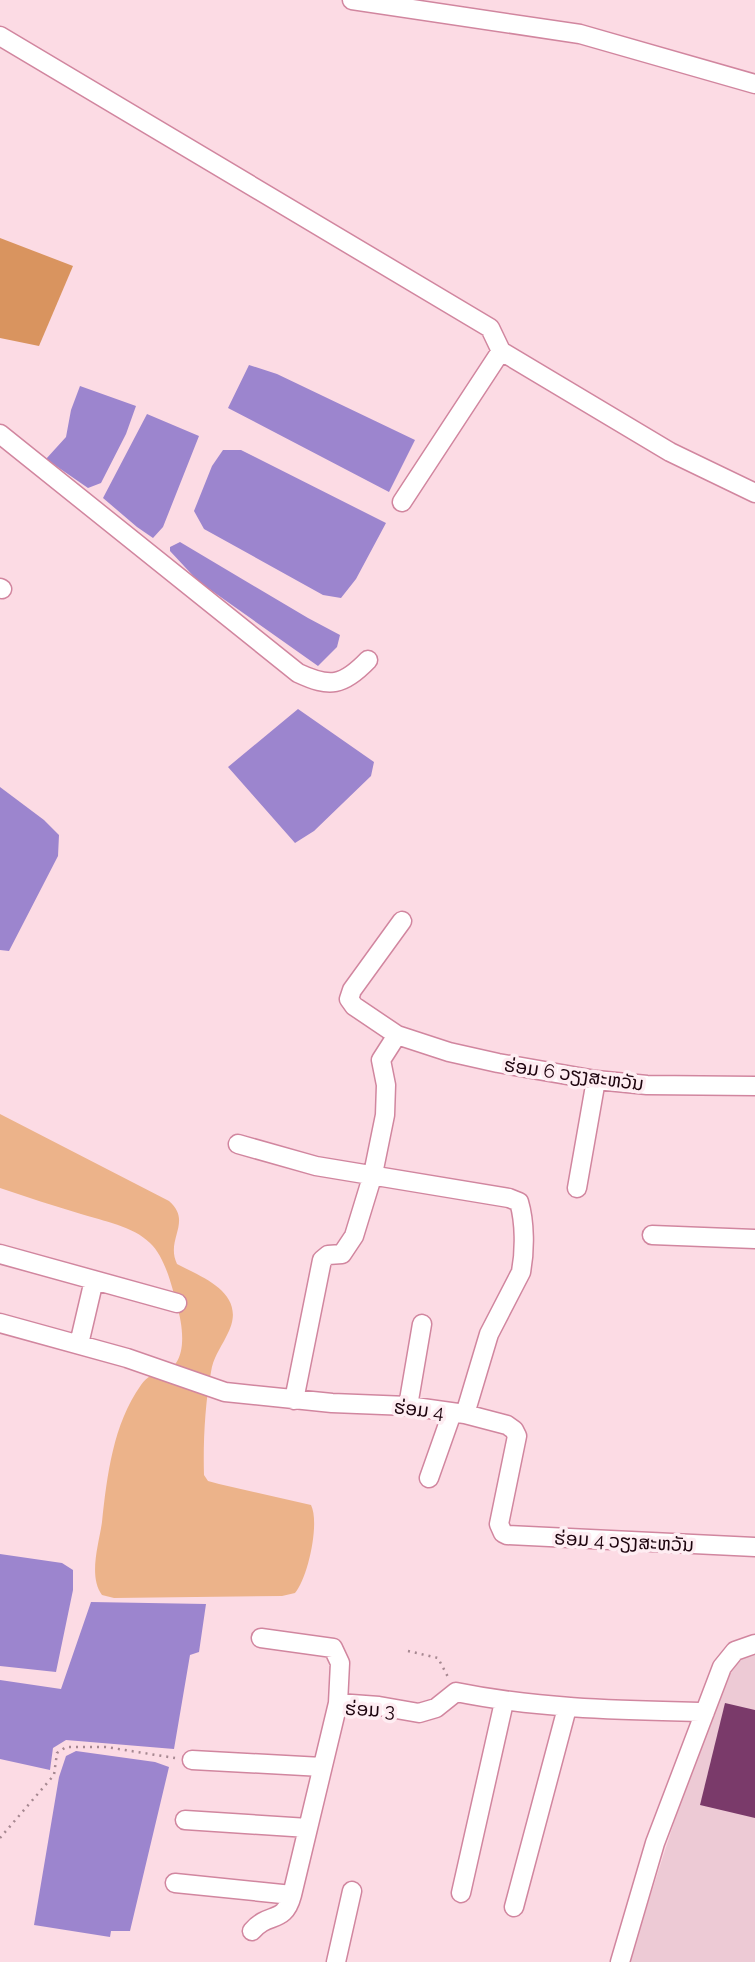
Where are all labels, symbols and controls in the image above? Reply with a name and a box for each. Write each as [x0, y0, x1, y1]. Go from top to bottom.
street label: ຮ່ອມ 6 ວຽງສະຫວັນ [502, 1053, 645, 1097]
street label: ຮ່ອມ 4 [393, 1395, 445, 1423]
street label: ຮ່ອມ 4 ວຽງສະຫວັນ [553, 1526, 694, 1558]
street label: ຮ່ອມ 3 [344, 1697, 396, 1721]

